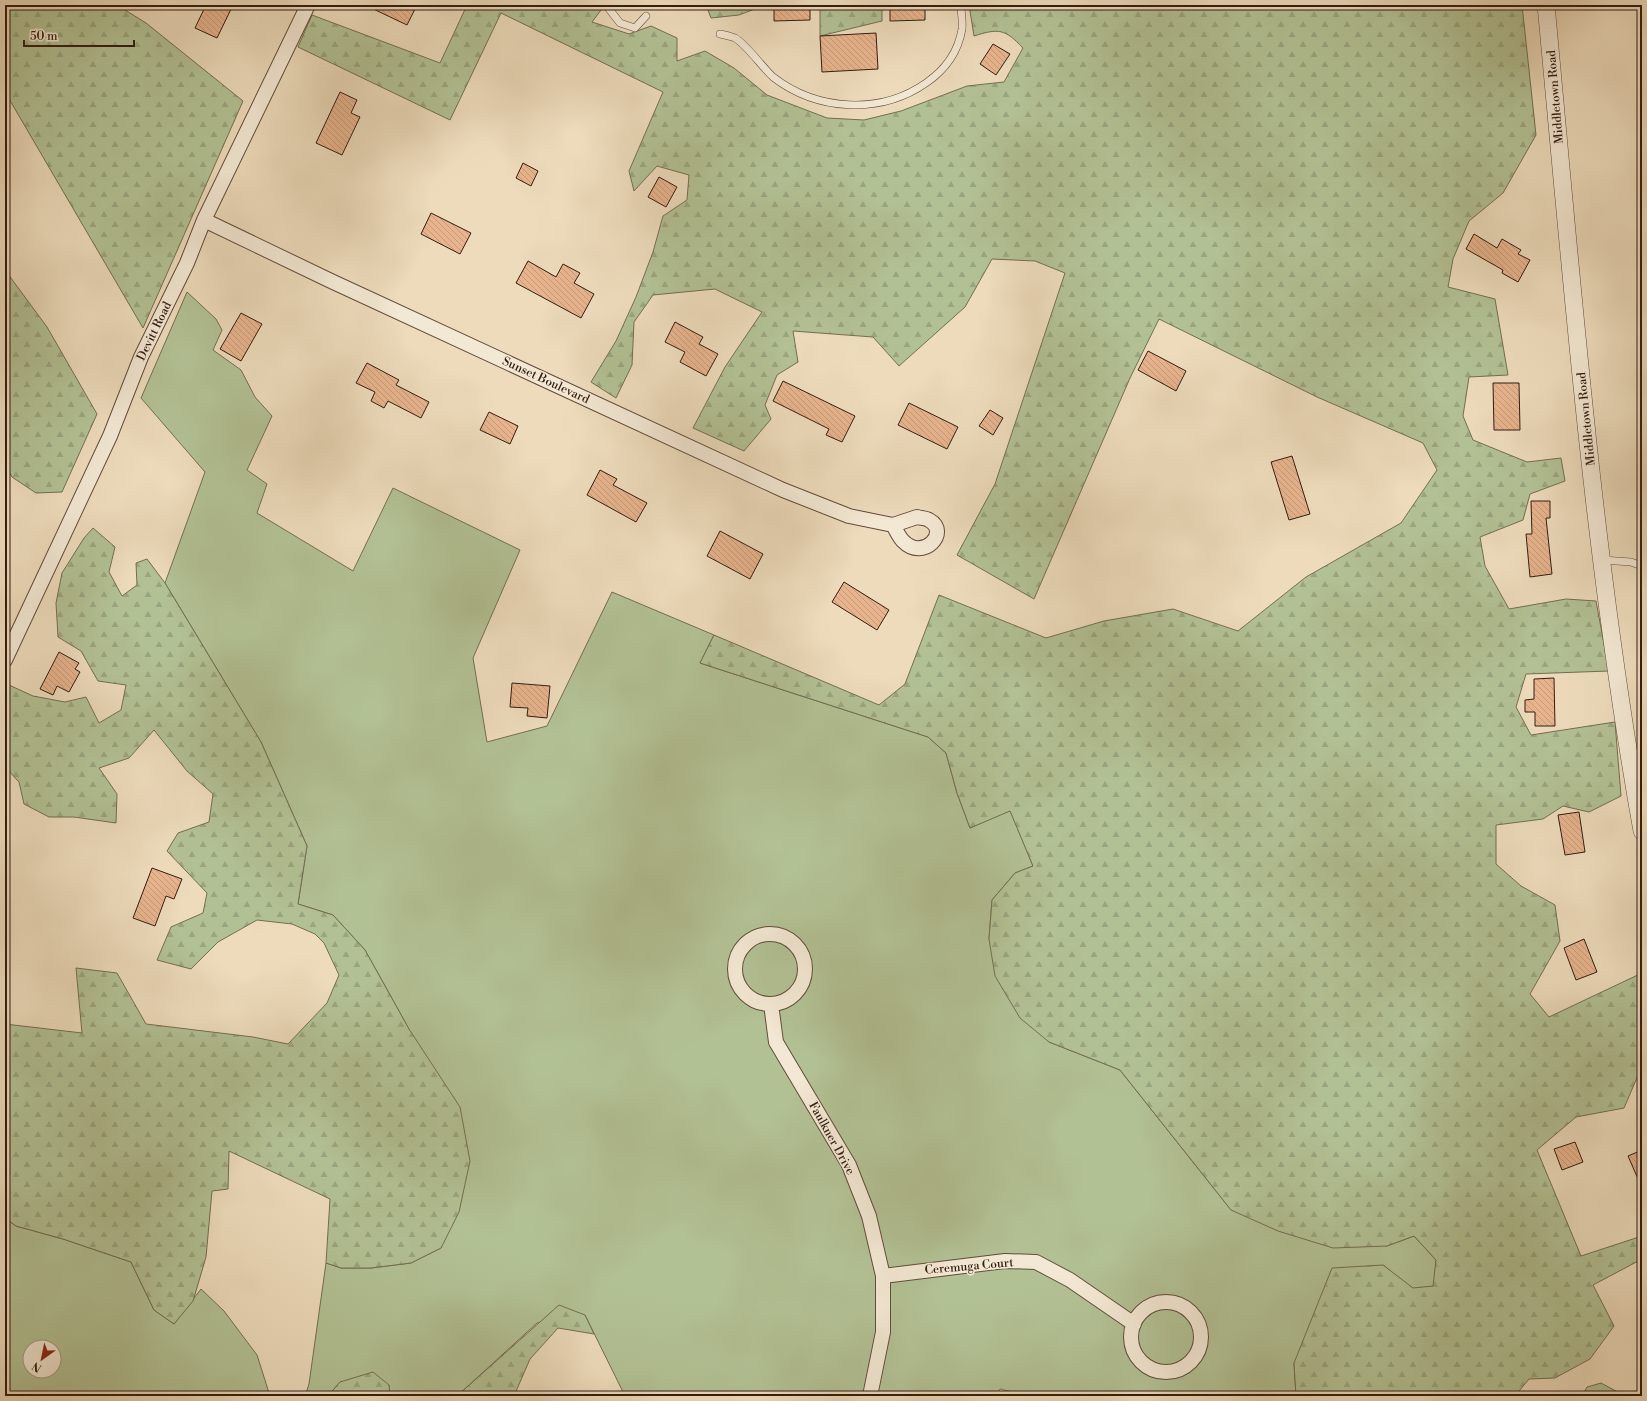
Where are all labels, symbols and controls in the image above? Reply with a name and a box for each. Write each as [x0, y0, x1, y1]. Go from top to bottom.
scale bar [24, 22, 134, 48]
text: 50 m [30, 29, 58, 44]
street label: Middletown Road [1544, 49, 1567, 145]
street label: Devitt Road [134, 299, 175, 363]
street label: Sunset Boulevard [500, 354, 592, 407]
street label: Middletown Road [1574, 371, 1599, 467]
street label: Faulkner Drive [805, 1099, 858, 1177]
street label: Ceremuga Court [924, 1255, 1015, 1278]
north arrow [22, 1339, 62, 1379]
text: N [29, 1358, 45, 1375]

